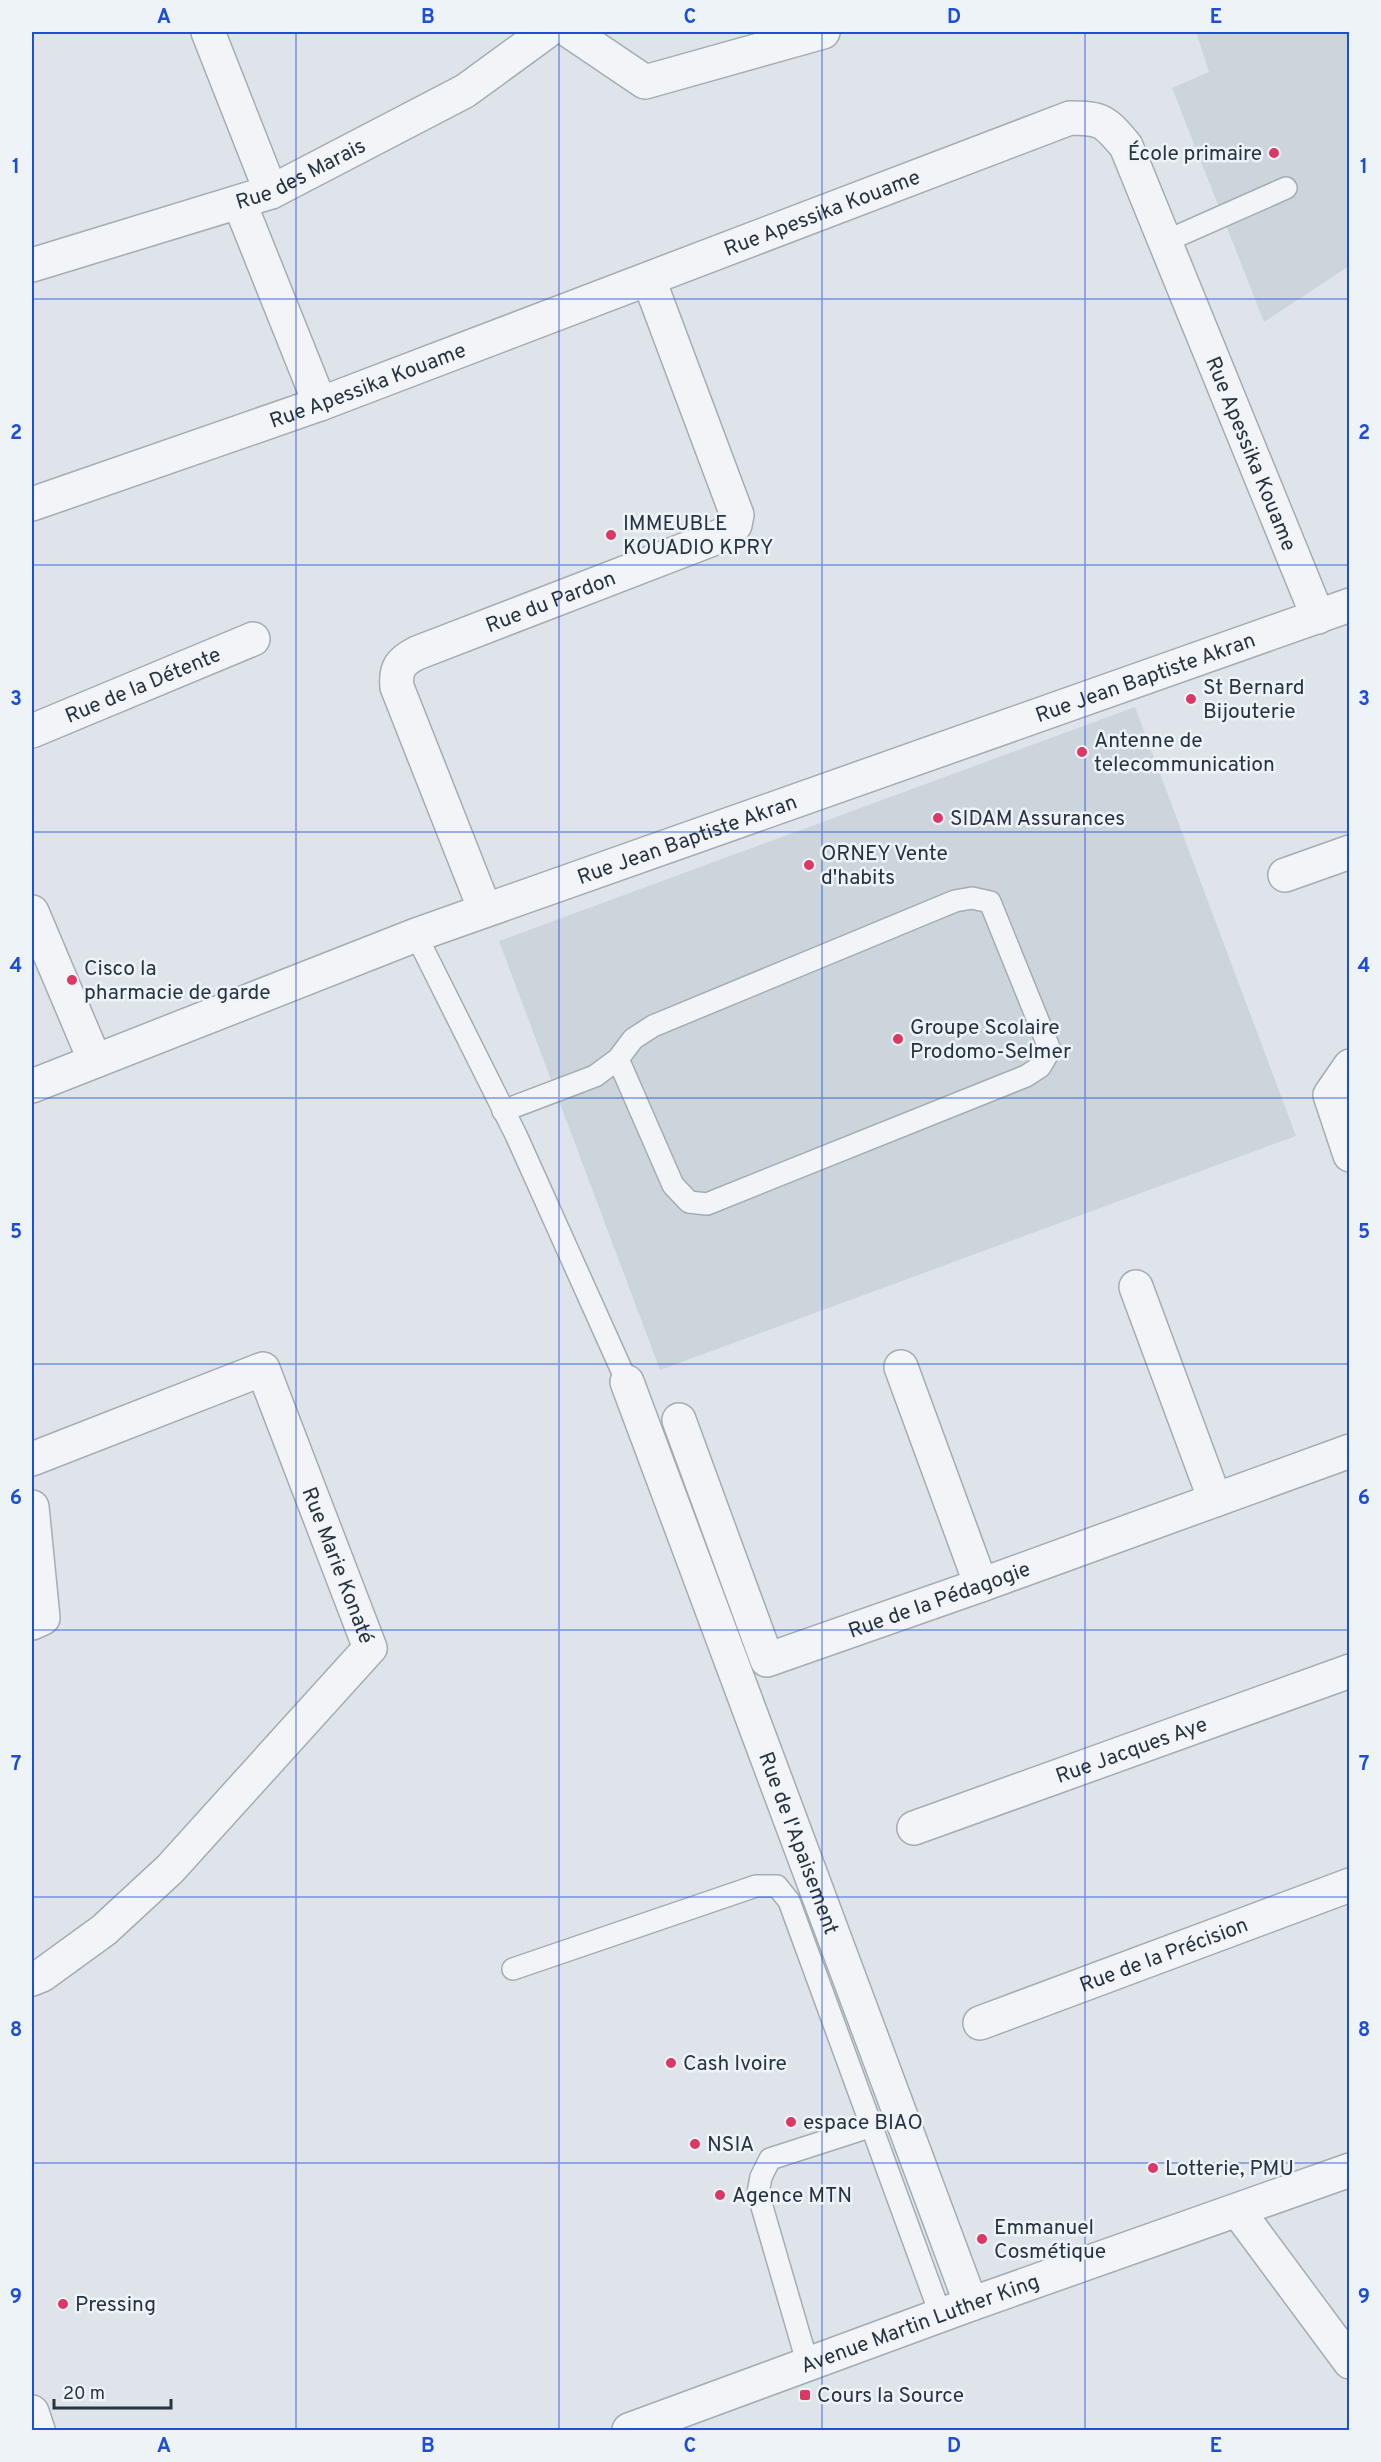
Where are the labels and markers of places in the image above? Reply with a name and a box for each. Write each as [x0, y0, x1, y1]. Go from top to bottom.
place label: École primaire [1128, 140, 1262, 168]
marker: École primaire [1267, 146, 1281, 160]
place label: IMMEUBLE KOUADIO KPRY [623, 511, 773, 562]
marker: IMMEUBLE KOUADIO KPRY [604, 528, 618, 542]
place label: St Bernard Bijouterie [1203, 675, 1304, 726]
marker: St Bernard Bijouterie [1184, 692, 1198, 706]
place label: Antenne de telecommunication [1094, 728, 1275, 779]
marker: Antenne de telecommunication [1075, 745, 1089, 759]
place label: SIDAM Assurances [950, 806, 1125, 833]
marker: SIDAM Assurances [931, 811, 945, 825]
place label: ORNEY Vente d'habits [821, 841, 948, 892]
marker: ORNEY Vente d'habits [802, 858, 816, 872]
place label: Cisco la pharmacie de garde [84, 956, 271, 1007]
marker: Cisco la pharmacie de garde [65, 973, 79, 987]
place label: Groupe Scolaire Prodomo-Selmer [910, 1015, 1071, 1066]
marker: Groupe Scolaire Prodomo-Selmer [891, 1032, 905, 1046]
place label: Cash Ivoire [683, 2051, 787, 2078]
marker: Cash Ivoire [664, 2056, 678, 2070]
place label: espace BIAO [803, 2110, 923, 2137]
marker: espace BIAO [784, 2115, 798, 2129]
place label: NSIA [707, 2132, 754, 2159]
marker: NSIA [688, 2137, 702, 2151]
place label: Lotterie, PMU [1165, 2156, 1294, 2183]
marker: Lotterie, PMU [1146, 2161, 1160, 2175]
place label: Agence MTN [732, 2183, 852, 2210]
marker: Agence MTN [713, 2188, 727, 2202]
place label: Emmanuel Cosmétique [994, 2215, 1106, 2266]
marker: Emmanuel Cosmétique [975, 2232, 989, 2246]
place label: Pressing [75, 2292, 156, 2319]
marker: Pressing [56, 2297, 70, 2311]
place label: Cours la Source [817, 2383, 964, 2410]
marker: Cours la Source [798, 2388, 812, 2402]

